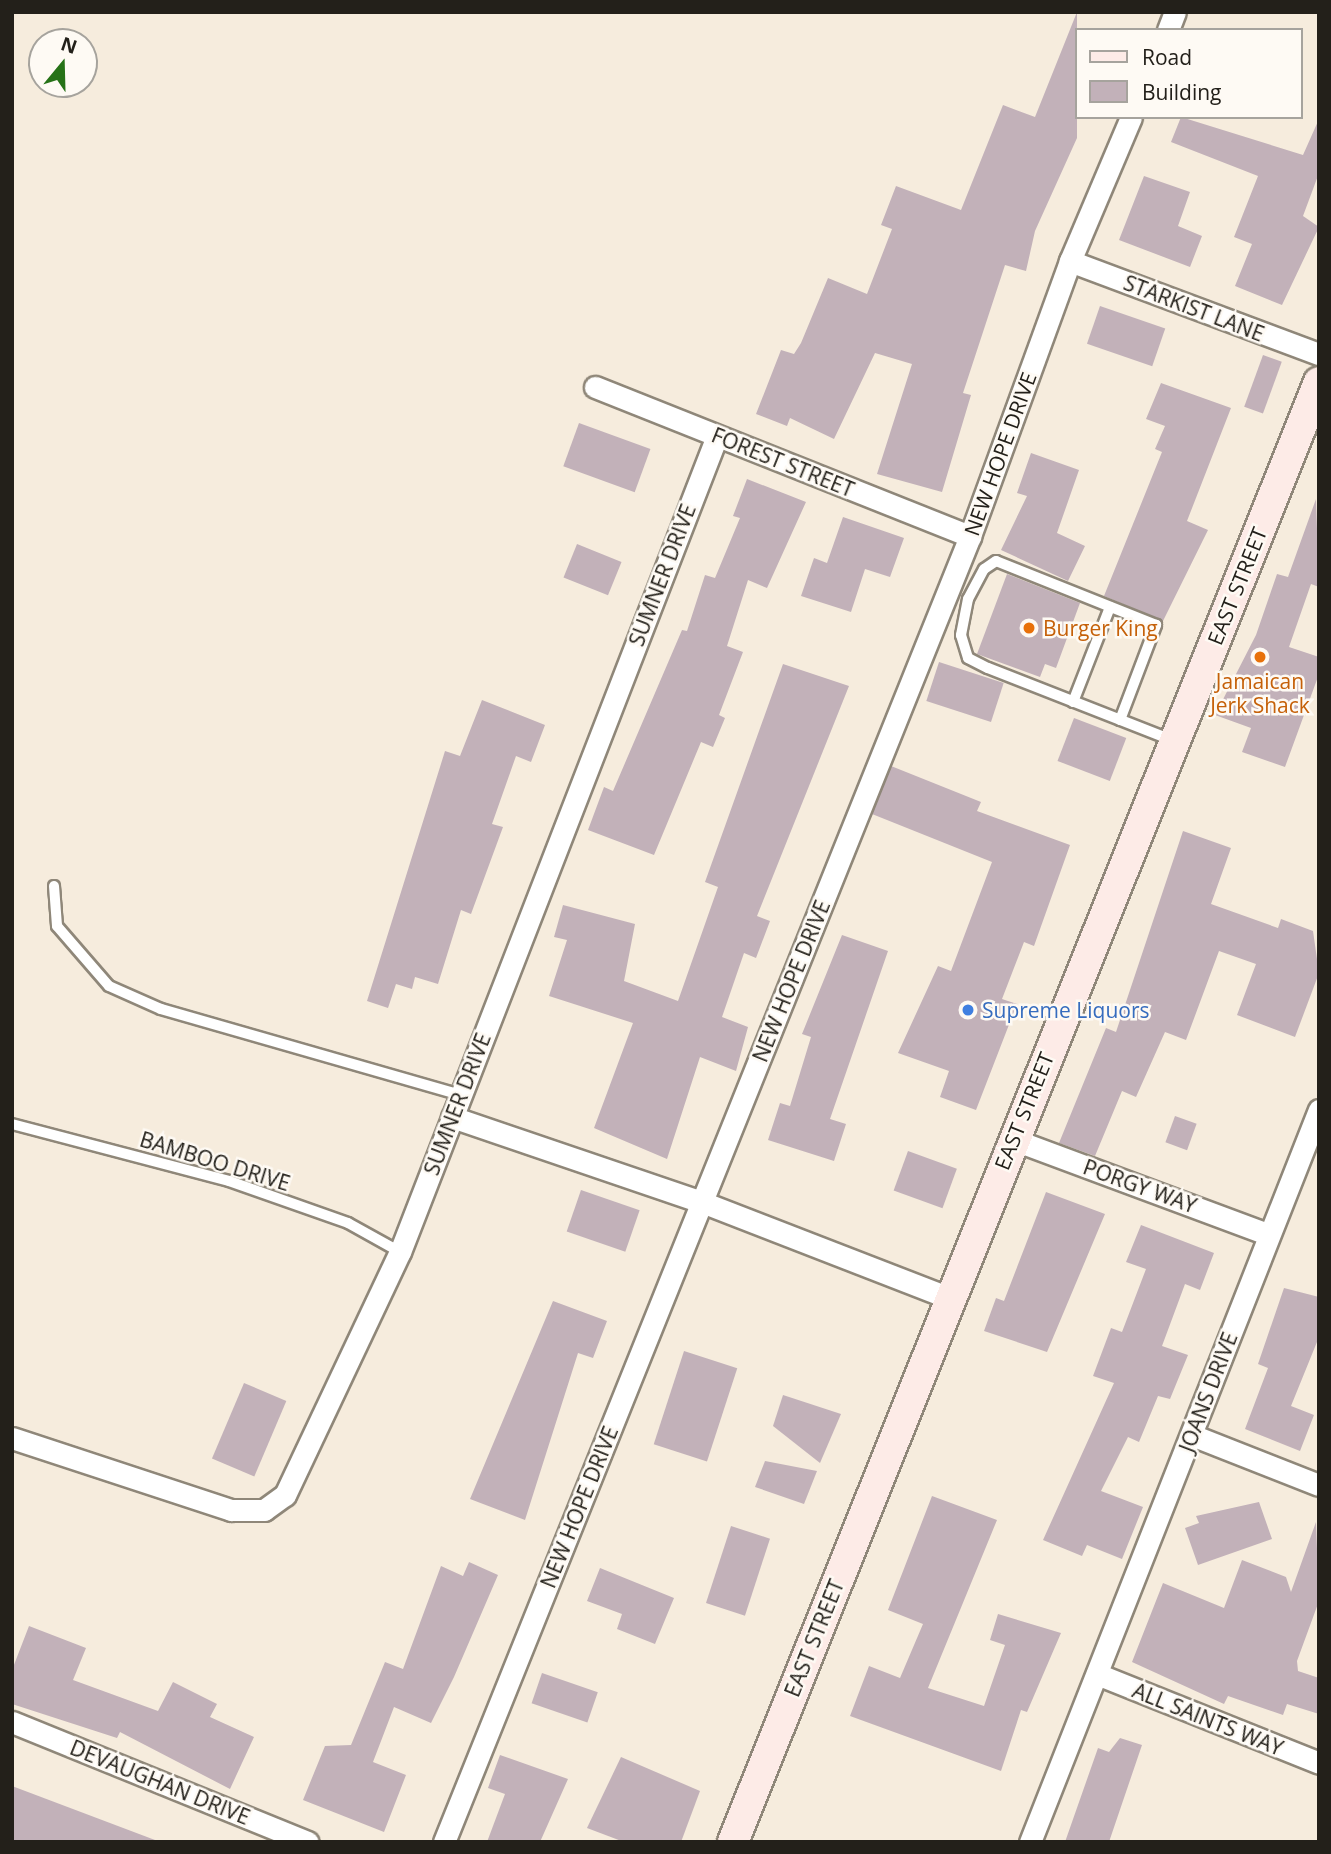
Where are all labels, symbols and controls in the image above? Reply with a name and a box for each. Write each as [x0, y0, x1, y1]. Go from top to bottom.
north arrow [28, 28, 98, 98]
legend [1076, 28, 1303, 119]
text: N [58, 30, 81, 60]
text: Road [1142, 43, 1192, 71]
text: Building [1142, 78, 1221, 106]
street label: STARKIST LANE [1120, 270, 1268, 346]
street label: NEW HOPE DRIVE [959, 369, 1041, 539]
street label: FOREST STREET [708, 422, 858, 502]
street label: SUMNER DRIVE [623, 501, 701, 649]
street label: EAST STREET [1202, 524, 1272, 648]
place label: Burger King [1043, 615, 1158, 641]
marker: Burger King [1021, 620, 1037, 636]
marker: Jamaican Jerk Shack [1252, 649, 1268, 665]
place label: Jamaican Jerk Shack [1210, 668, 1310, 718]
street label: NEW HOPE DRIVE [747, 896, 835, 1066]
place label: Supreme Liquors [982, 997, 1150, 1023]
marker: Supreme Liquors [960, 1002, 976, 1018]
street label: SUMNER DRIVE [418, 1030, 496, 1178]
street label: EAST STREET [989, 1049, 1059, 1173]
street label: BAMBOO DRIVE [137, 1126, 293, 1196]
street label: PORGY WAY [1080, 1154, 1200, 1218]
street label: JOANS DRIVE [1174, 1329, 1242, 1455]
street label: NEW HOPE DRIVE [535, 1422, 623, 1592]
street label: EAST STREET [779, 1576, 849, 1700]
street label: ALL SAINTS WAY [1129, 1677, 1287, 1761]
street label: DEVAUGHAN DRIVE [66, 1734, 254, 1830]

